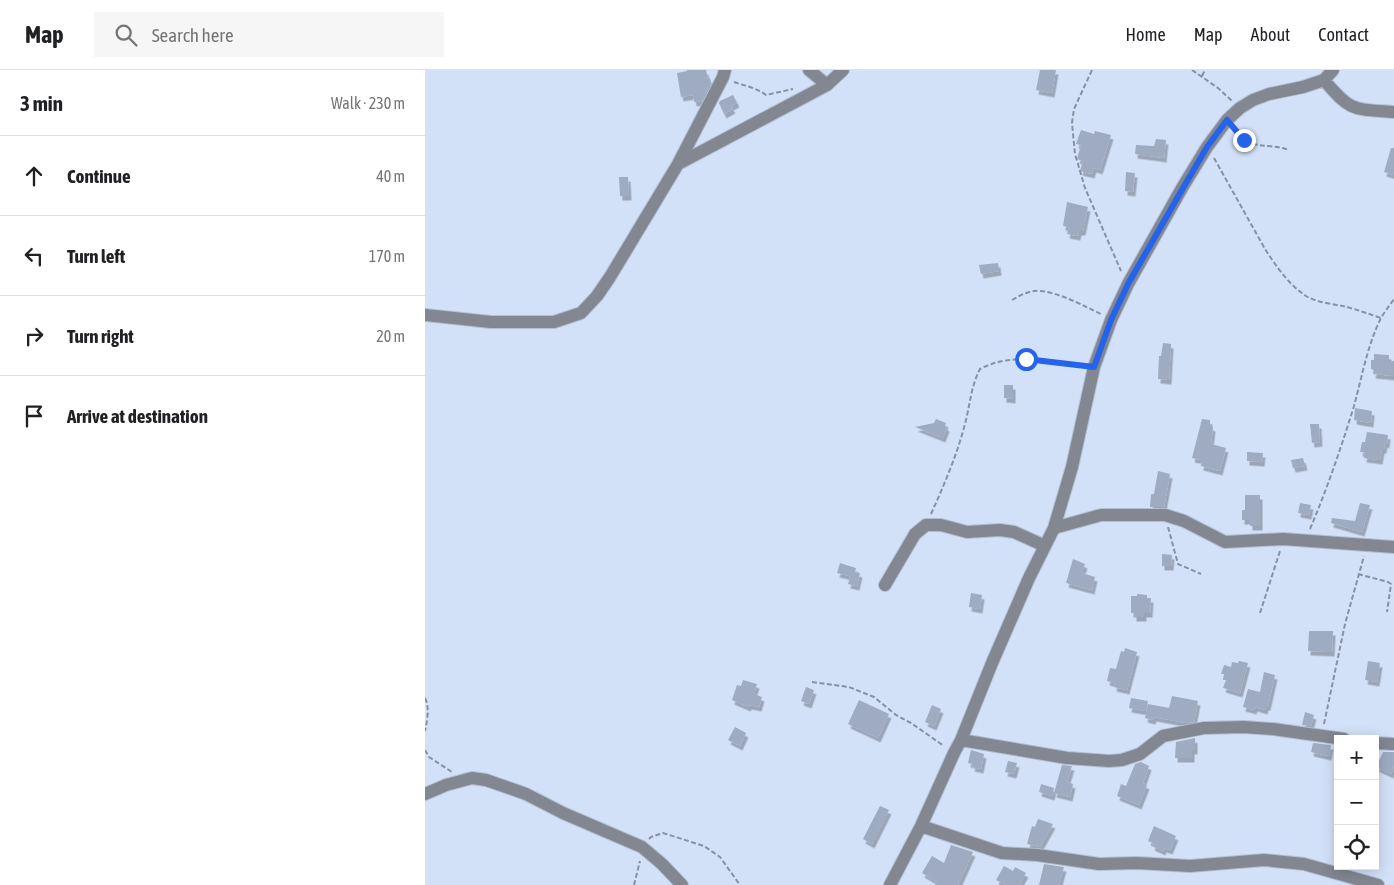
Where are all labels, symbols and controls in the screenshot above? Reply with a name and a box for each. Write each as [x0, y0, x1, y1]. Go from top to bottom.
search box [94, 12, 444, 57]
text: Map [25, 21, 64, 48]
icon: search [112, 21, 140, 49]
text: Search here [152, 24, 234, 46]
text: Home [1126, 24, 1166, 45]
text: Map [1194, 24, 1223, 45]
text: About [1251, 24, 1290, 45]
text: Contact [1318, 24, 1369, 45]
text: 3 min [20, 91, 63, 115]
text: Walk · 230 m [331, 94, 405, 112]
route end [1233, 129, 1256, 152]
icon: ahead [20, 162, 48, 190]
text: Continue [67, 165, 131, 187]
text: 40 m [376, 167, 405, 185]
icon: left [20, 242, 48, 270]
text: Turn left [67, 245, 125, 267]
text: 170 m [369, 247, 405, 265]
icon: right [20, 322, 48, 350]
text: Turn right [67, 325, 134, 347]
text: 20 m [376, 327, 405, 345]
route start [1015, 348, 1038, 371]
icon: arrive [20, 402, 48, 430]
text: Arrive at destination [67, 405, 208, 427]
map controls [1334, 735, 1379, 870]
button: + [1334, 735, 1379, 780]
button: − [1334, 780, 1379, 825]
button: locate [1334, 825, 1379, 870]

